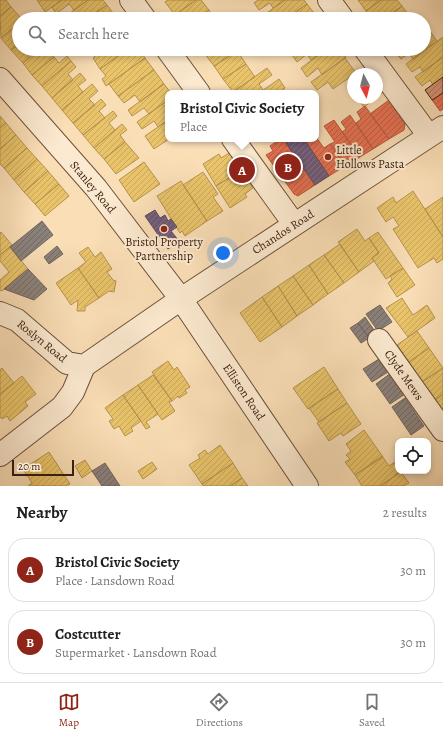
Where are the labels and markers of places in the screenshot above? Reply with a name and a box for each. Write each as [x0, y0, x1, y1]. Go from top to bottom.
place label: Little Hollows Pasta [336, 142, 405, 172]
pin: B [275, 152, 301, 182]
marker: Little Hollows Pasta [323, 152, 333, 162]
pin: A [229, 155, 255, 185]
marker: Bristol Property Partnership [159, 224, 169, 234]
place label: Bristol Property Partnership [125, 234, 203, 264]

